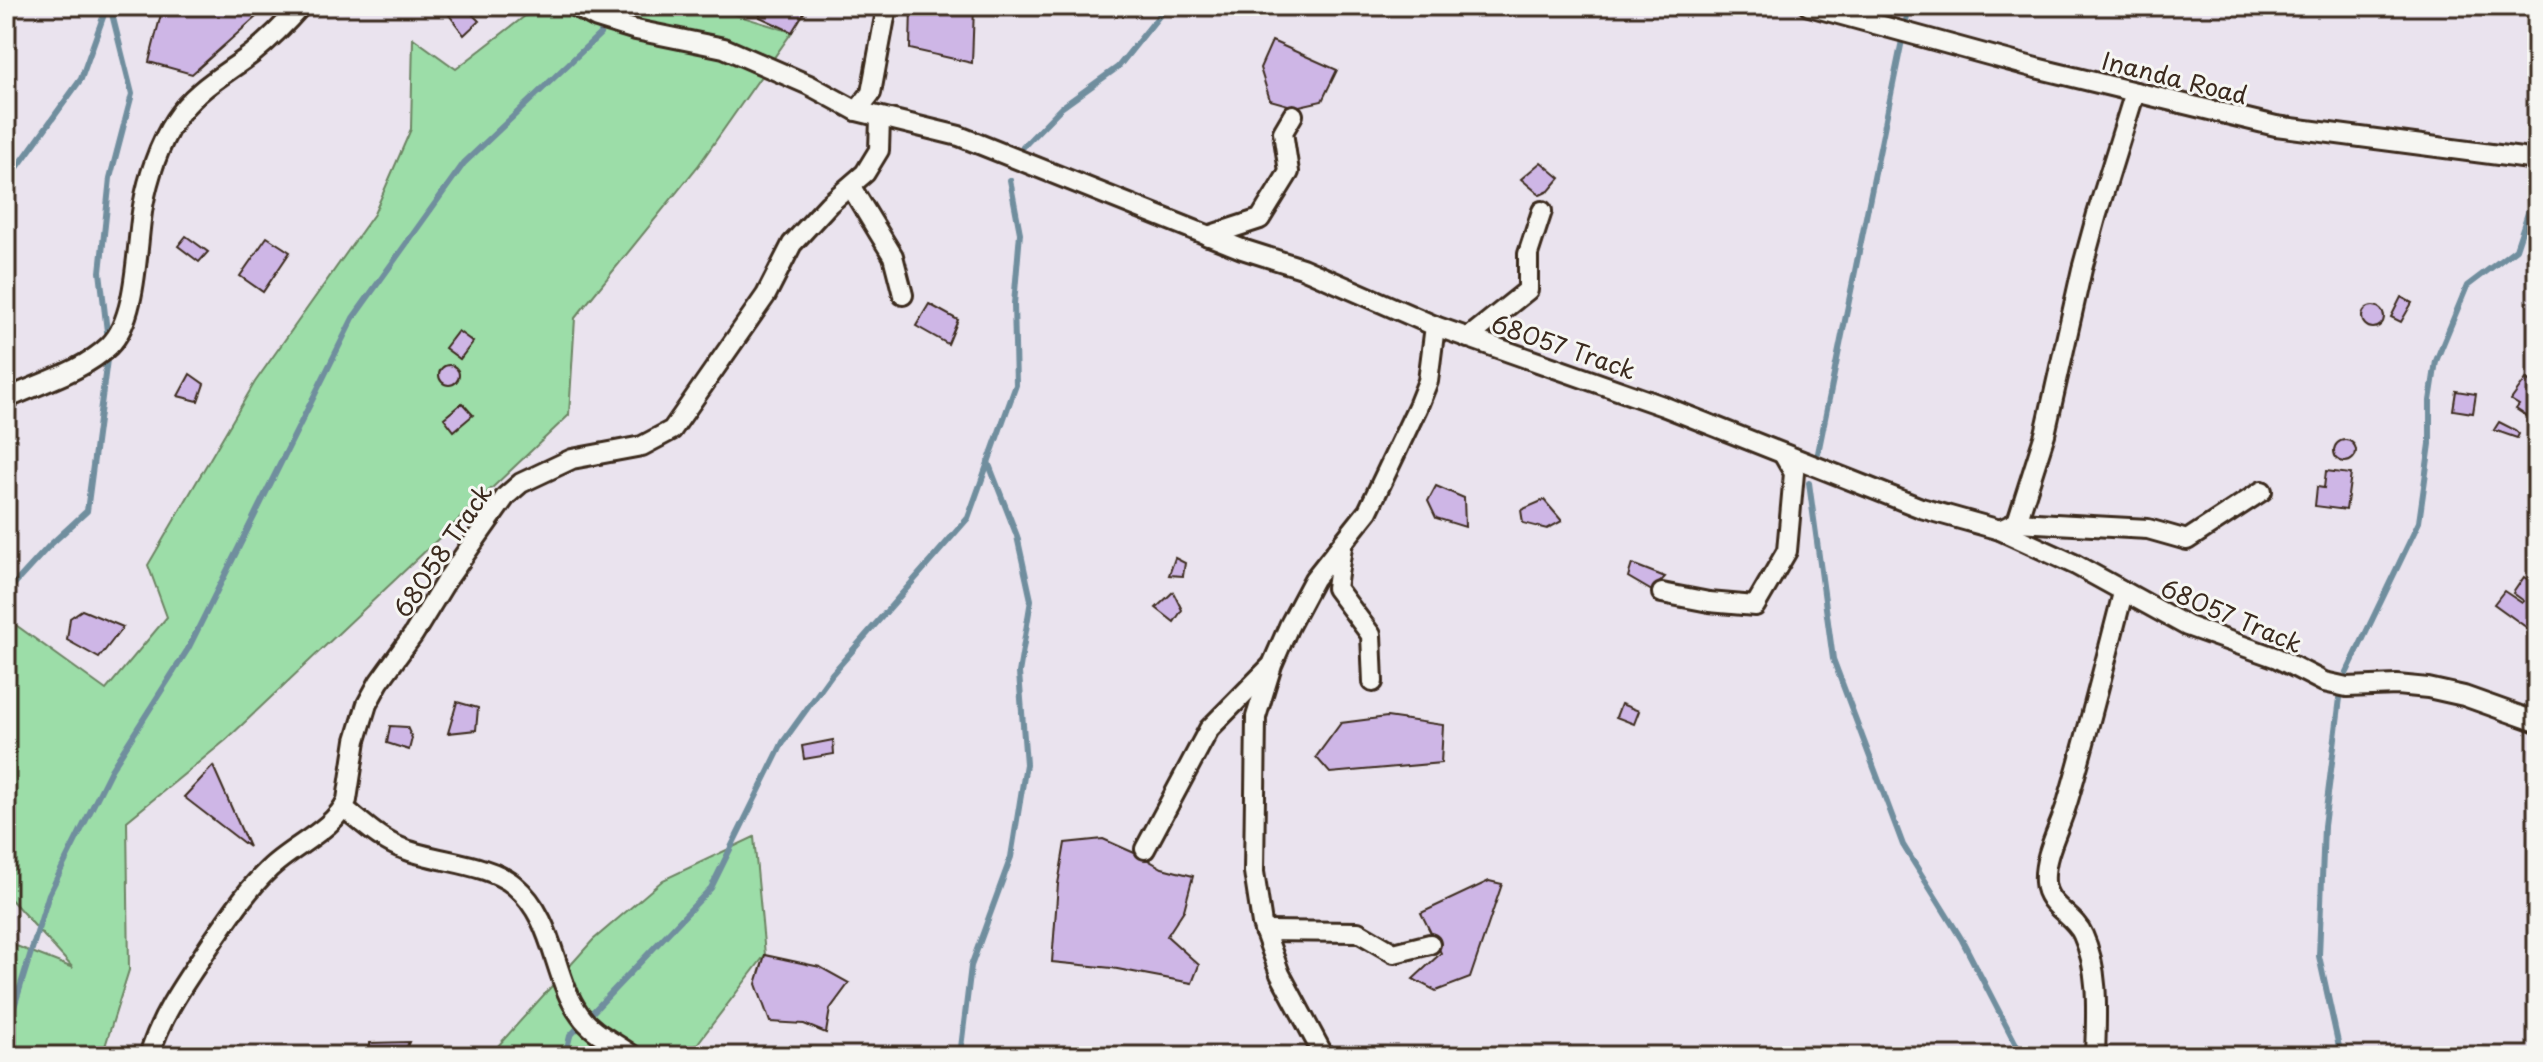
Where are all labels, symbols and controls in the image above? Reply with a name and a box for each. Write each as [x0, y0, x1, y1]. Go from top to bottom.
street label: Inanda Road [2098, 42, 2252, 112]
street label: 68057 Track [1487, 304, 1641, 388]
street label: 68058 Track [384, 476, 500, 624]
street label: 68057 Track [2156, 569, 2308, 661]

